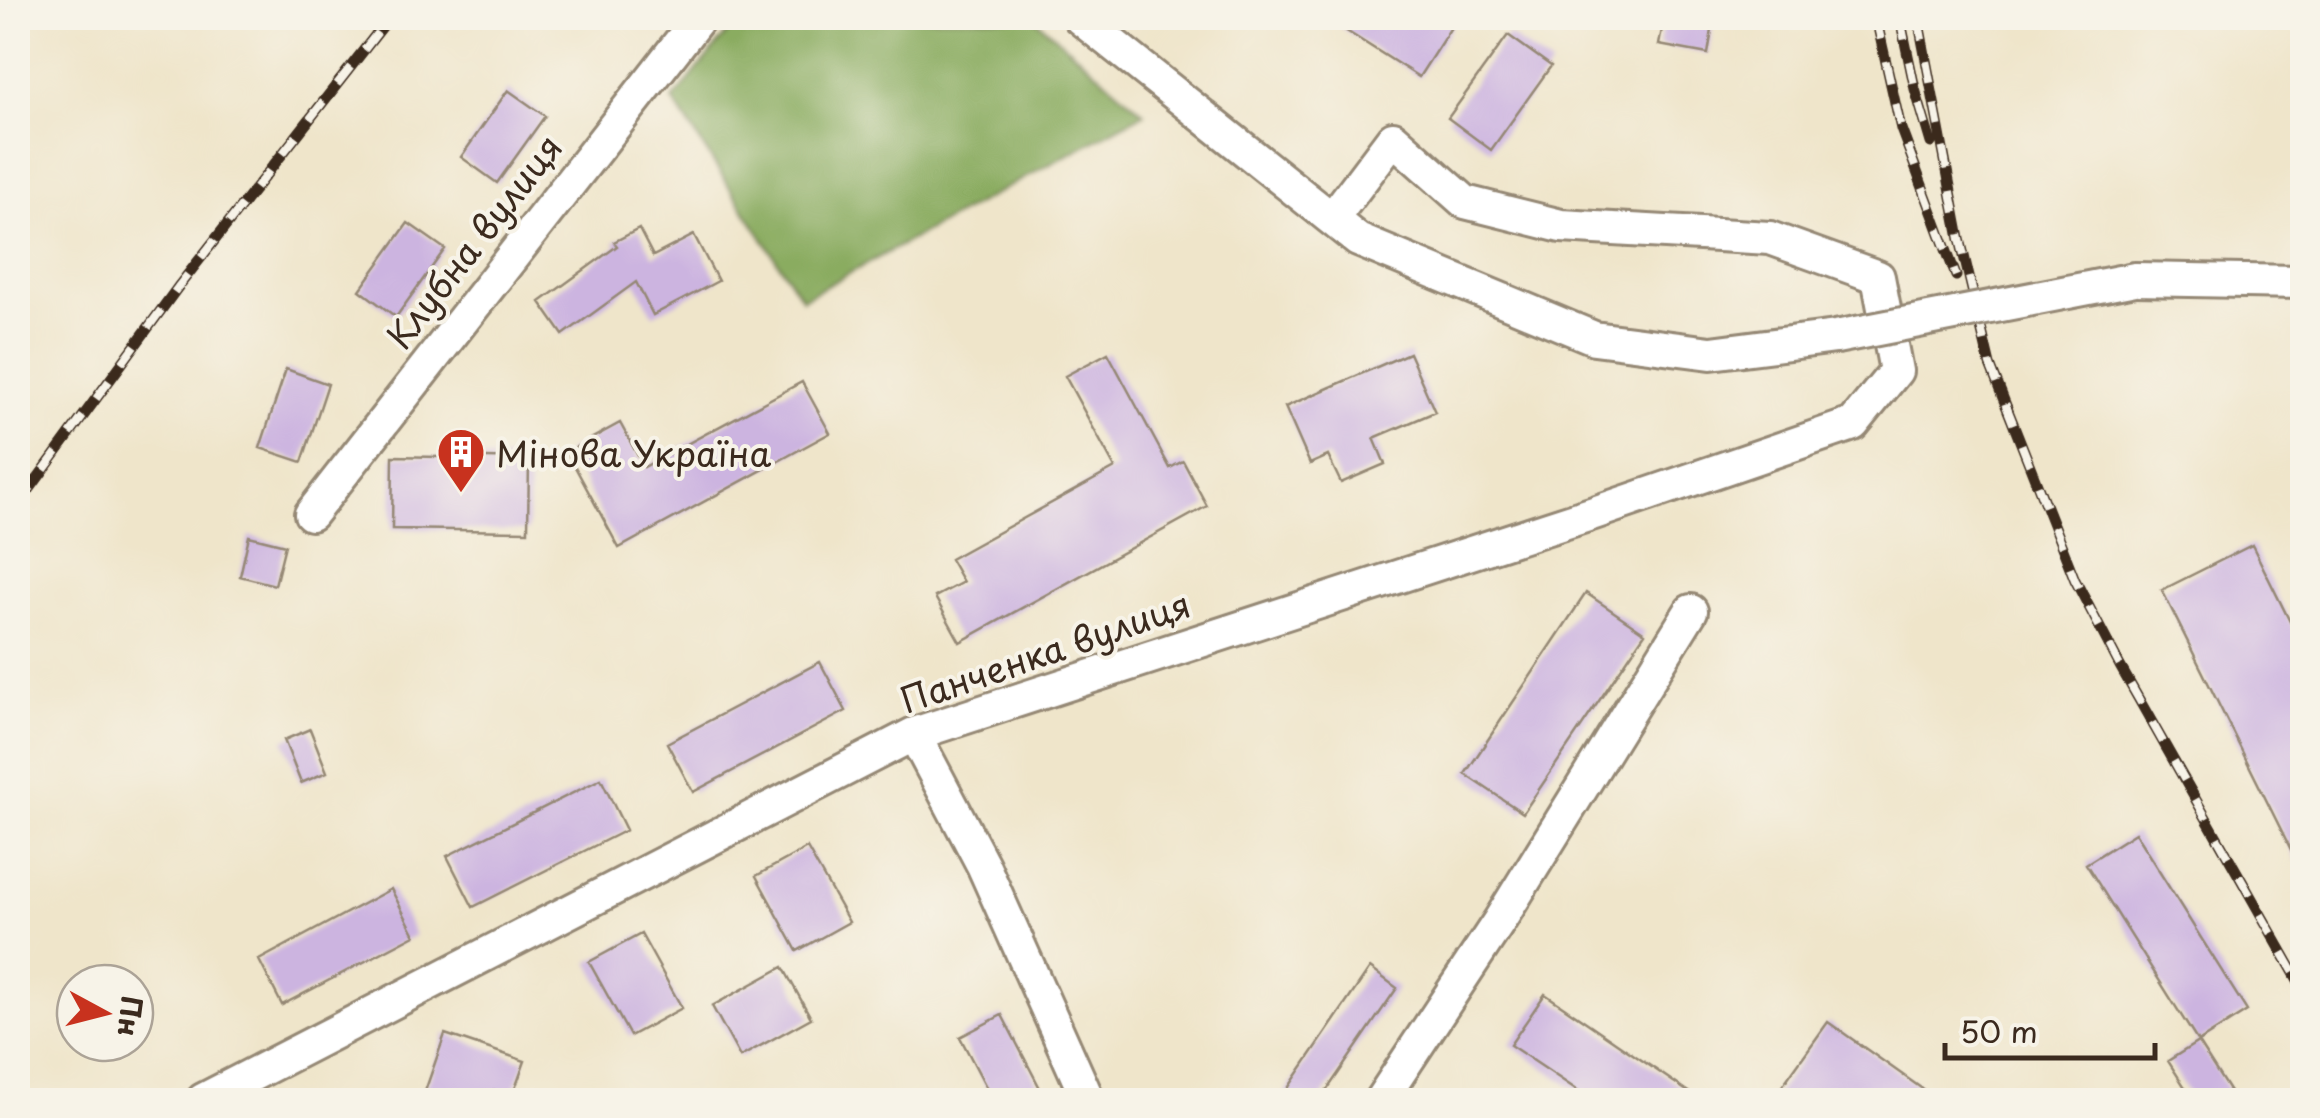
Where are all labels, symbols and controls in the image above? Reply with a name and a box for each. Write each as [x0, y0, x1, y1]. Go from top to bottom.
street label: Клубна вулиця [372, 122, 574, 360]
building icon: Мінова Україна [435, 426, 487, 494]
place label: Мінова Україна [496, 426, 771, 479]
street label: Панченка вулиця [893, 577, 1197, 725]
north arrow [55, 963, 155, 1063]
text: Пн [107, 993, 155, 1039]
scale bar [1945, 998, 2155, 1060]
text: 50 m [1960, 1008, 2038, 1053]

